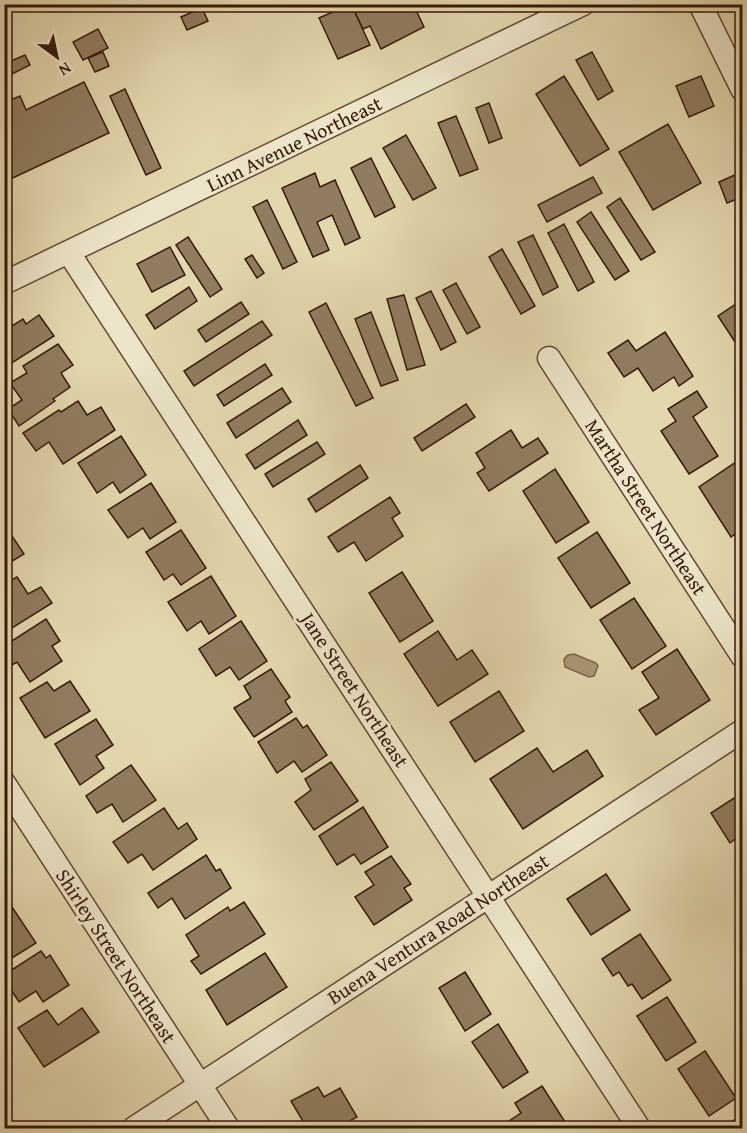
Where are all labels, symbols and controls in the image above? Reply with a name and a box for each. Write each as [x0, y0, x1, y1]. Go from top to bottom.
north arrow [27, 27, 87, 87]
text: N [54, 57, 76, 83]
street label: Linn Avenue Northeast [201, 88, 386, 199]
street label: Martha Street Northeast [578, 413, 714, 601]
street label: Jane Street Northeast [293, 604, 416, 773]
street label: Buena Ventura Road Northeast [321, 846, 554, 1011]
street label: Shirley Street Northeast [49, 863, 184, 1049]

